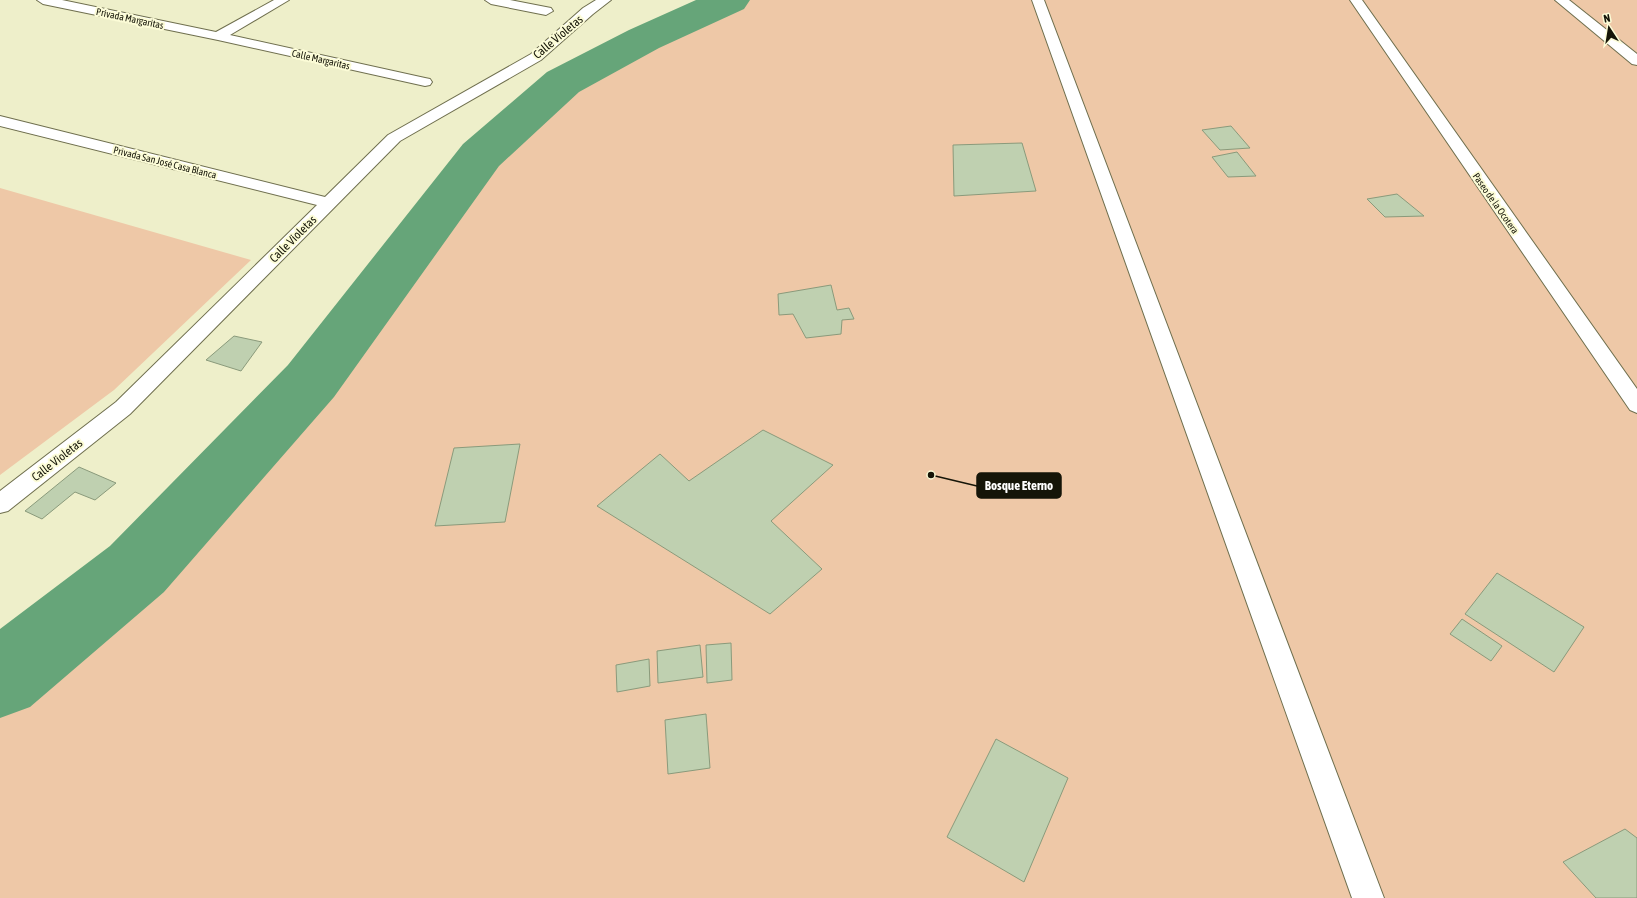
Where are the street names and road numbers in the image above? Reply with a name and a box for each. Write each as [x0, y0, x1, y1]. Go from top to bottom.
street label: Privada Margaritas [95, 6, 165, 31]
street label: Calle Violetas [530, 12, 586, 62]
street label: Calle Margaritas [291, 47, 351, 72]
street label: Privada San José Casa Blanca [112, 144, 218, 181]
street label: Paseo de la Ocotera [1471, 171, 1521, 236]
street label: Calle Violetas [267, 213, 319, 265]
street label: Calle Violetas [29, 436, 85, 484]

